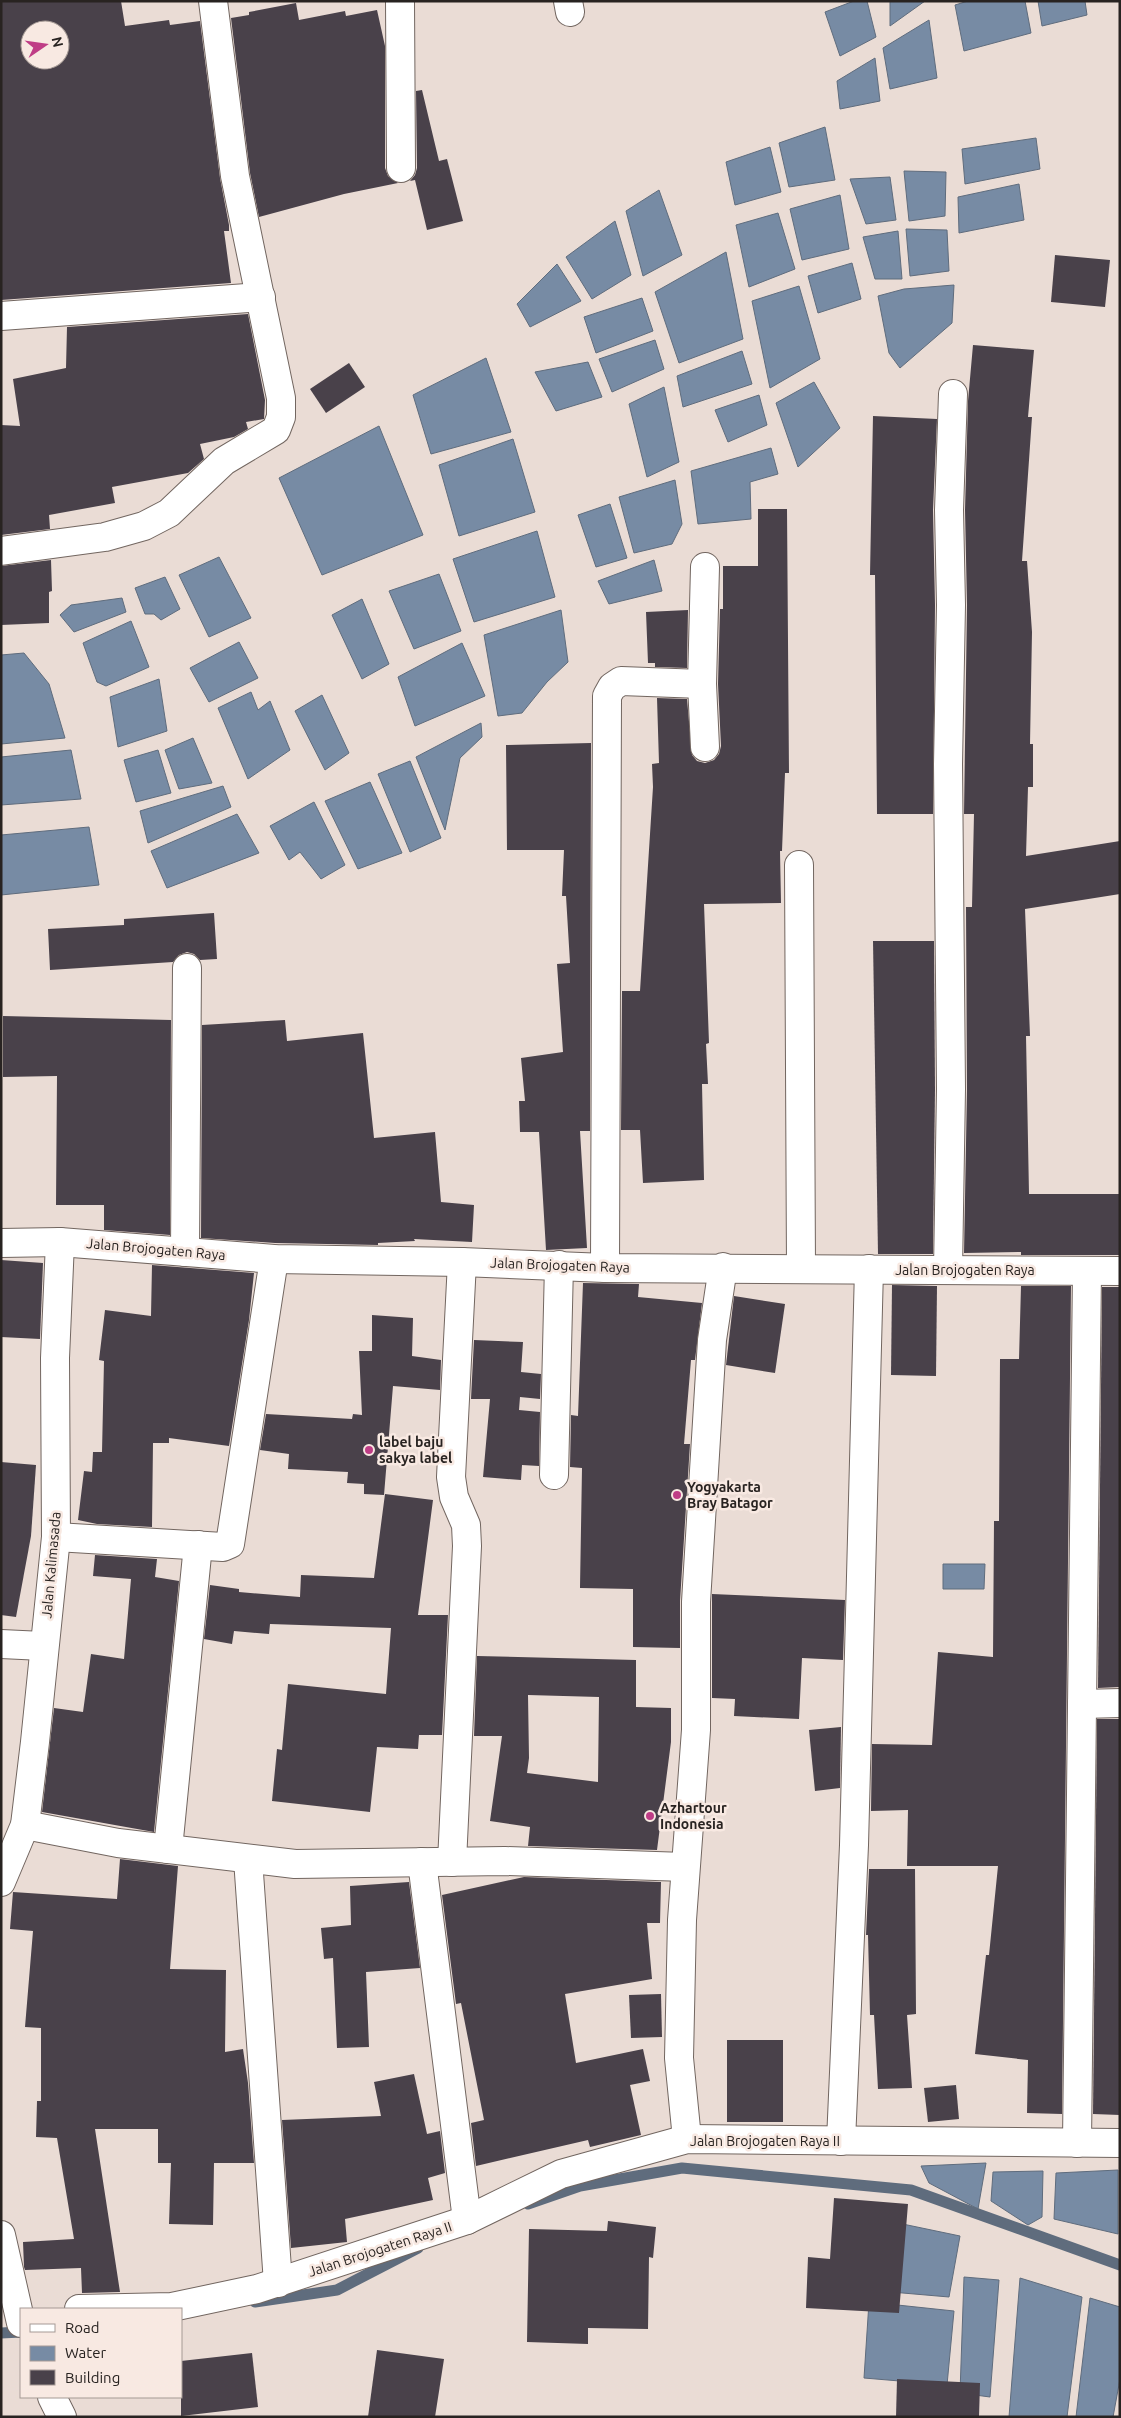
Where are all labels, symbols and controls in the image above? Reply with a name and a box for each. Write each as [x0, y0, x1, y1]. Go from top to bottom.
north arrow [20, 20, 70, 70]
text: N [49, 35, 67, 49]
street label: Jalan Brojogaten Raya [86, 1235, 226, 1263]
street label: Jalan Brojogaten Raya [490, 1255, 630, 1275]
street label: Jalan Brojogaten Raya [895, 1262, 1035, 1278]
place label: label baju sakya label [379, 1434, 452, 1466]
marker: label baju sakya label [363, 1444, 375, 1456]
place label: Yogyakarta Bray Batagor [687, 1479, 773, 1511]
marker: Yogyakarta Bray Batagor [671, 1489, 683, 1501]
street label: Jalan Kalimasada [38, 1511, 64, 1619]
place label: Azhartour Indonesia [660, 1800, 727, 1832]
marker: Azhartour Indonesia [644, 1810, 656, 1822]
street label: Jalan Brojogaten Raya II [690, 2133, 840, 2149]
street label: Jalan Brojogaten Raya II [306, 2218, 454, 2280]
legend [20, 2308, 182, 2398]
text: Road [65, 2319, 100, 2336]
text: Water [65, 2344, 106, 2361]
text: Building [65, 2369, 120, 2386]

